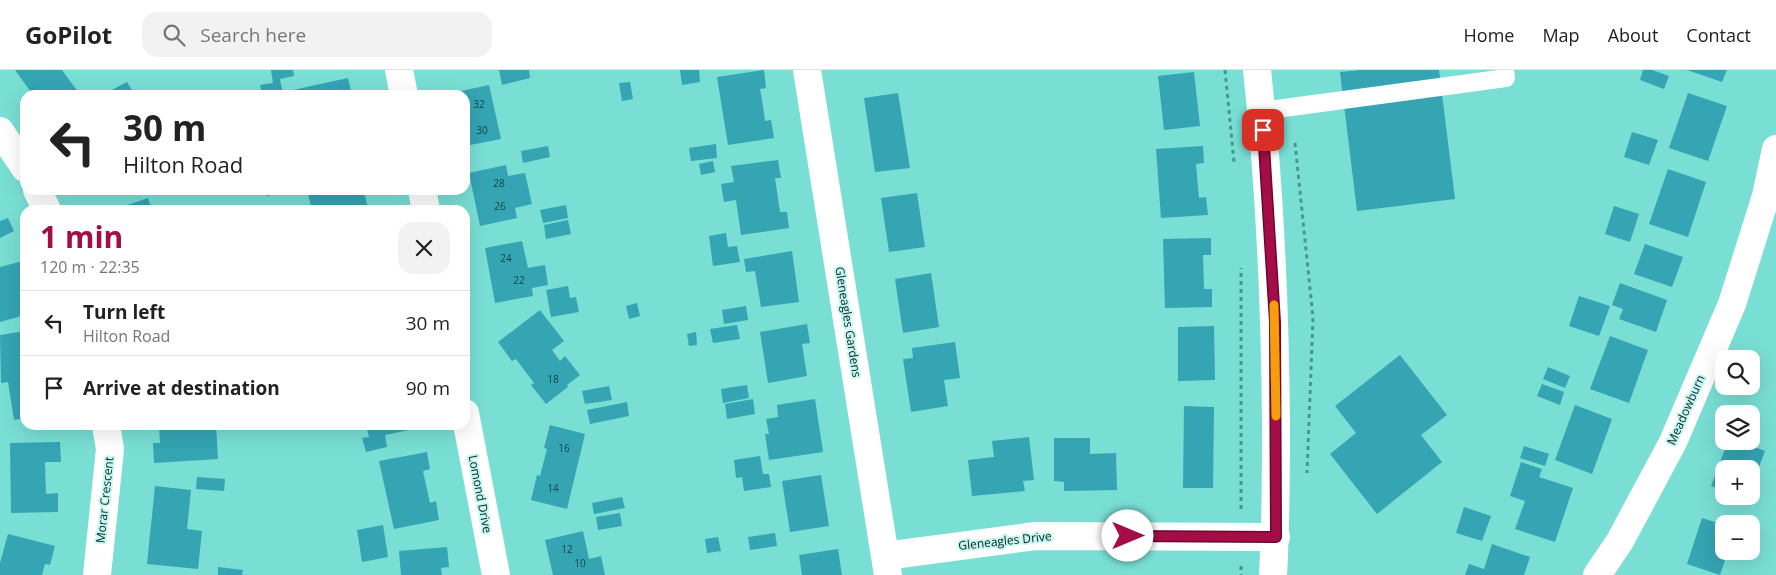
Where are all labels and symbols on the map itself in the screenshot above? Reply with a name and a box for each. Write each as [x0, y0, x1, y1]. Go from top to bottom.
house number: 32 [473, 97, 485, 111]
pin [1242, 109, 1284, 151]
house number: 30 [476, 123, 488, 137]
house number: 28 [493, 176, 505, 190]
house number: 26 [494, 199, 506, 213]
house number: 24 [500, 251, 512, 265]
street label: Gleneagles Gardens [831, 265, 866, 379]
house number: 22 [513, 273, 525, 287]
house number: 18 [547, 372, 559, 386]
street label: Meadowburn [1663, 372, 1709, 448]
house number: 16 [558, 441, 570, 455]
street label: Lomond Drive [465, 454, 496, 535]
street label: Morar Crescent [92, 456, 117, 544]
house number: 14 [547, 481, 559, 495]
position arrow [1101, 509, 1153, 561]
street label: Gleneagles Drive [957, 527, 1053, 554]
house number: 12 [561, 542, 573, 556]
house number: 10 [574, 556, 586, 570]

